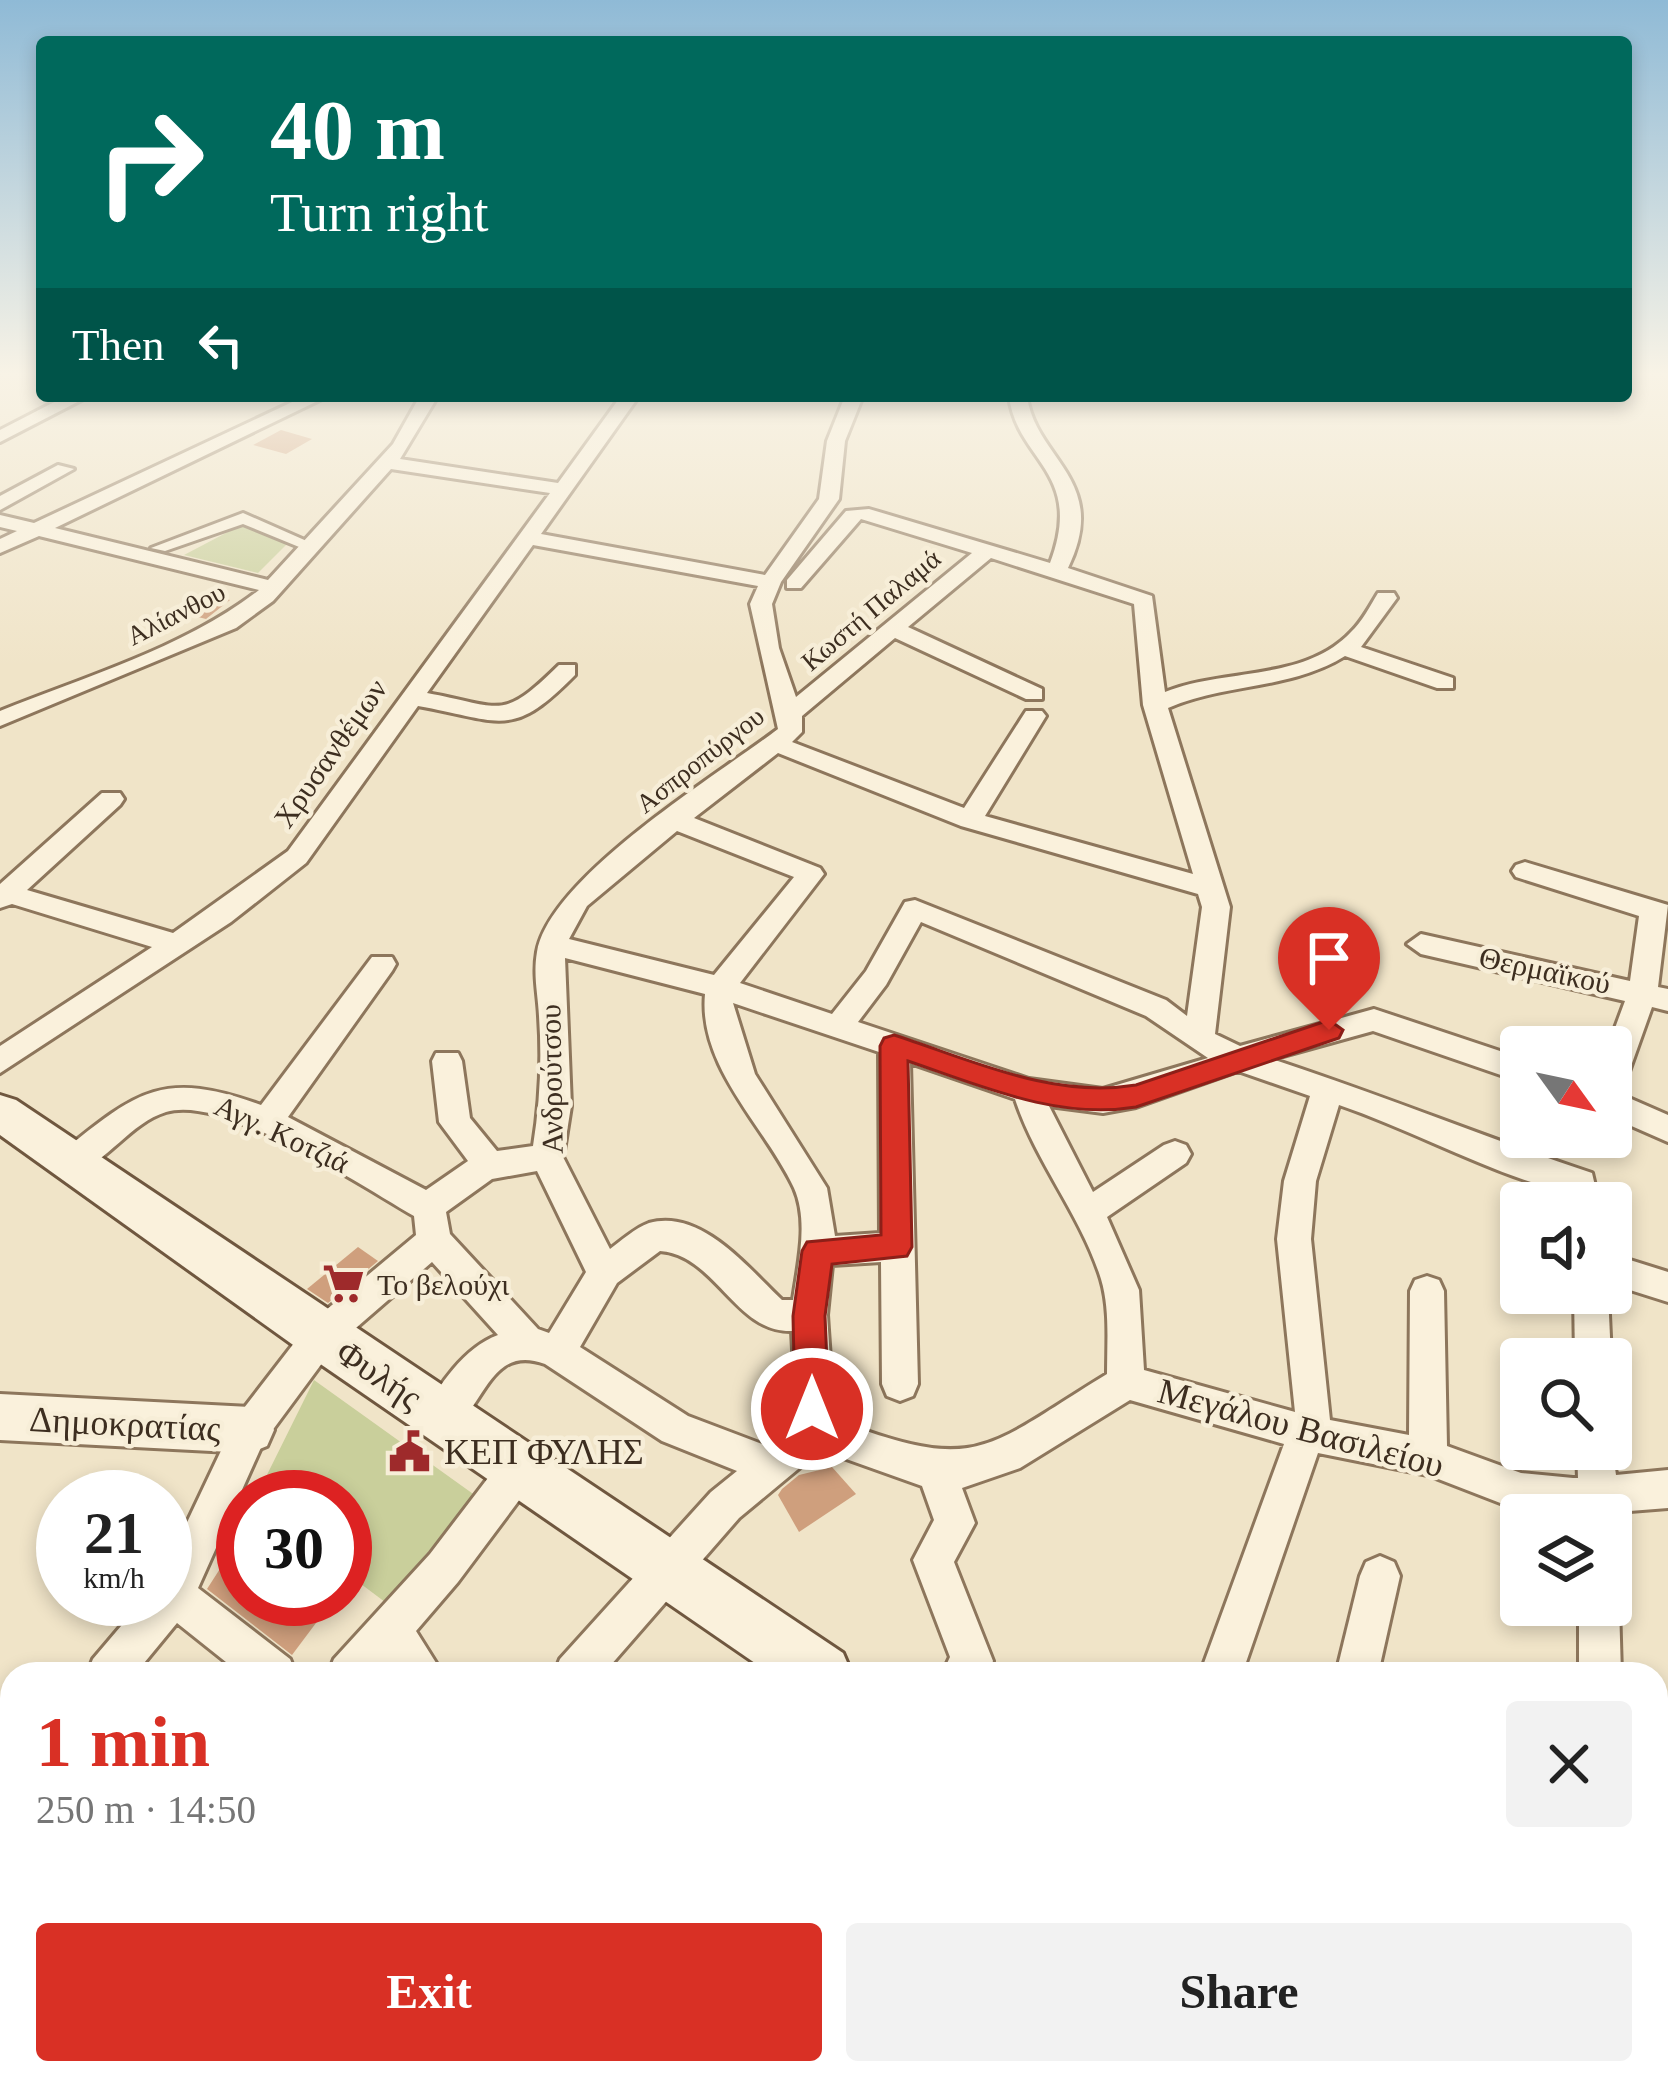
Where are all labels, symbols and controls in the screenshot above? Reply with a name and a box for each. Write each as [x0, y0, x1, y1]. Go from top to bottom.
icon: right [72, 84, 228, 240]
text: 40 m [270, 84, 445, 177]
text: Turn right [270, 183, 489, 243]
icon: left [188, 312, 254, 378]
text: Then [72, 320, 164, 370]
street label: Κωστή Παλαμά [795, 543, 947, 677]
street label: Αλίανθου [122, 577, 230, 651]
street label: Χρυσανθέμων [267, 673, 393, 833]
street label: Ασπροπύργου [630, 701, 770, 819]
pin [1278, 907, 1380, 1030]
icon: arrive [1296, 925, 1362, 991]
street label: Θερμαϊκού [1476, 940, 1614, 1000]
street label: Ανδρούτσου [533, 1004, 569, 1154]
north arrow [1500, 1026, 1632, 1158]
map controls [1500, 1026, 1632, 1626]
street label: Αγγ. Κοτζιά [210, 1089, 355, 1180]
button: sound [1500, 1182, 1632, 1314]
supermarket icon: Το βελούχι [320, 1261, 366, 1307]
place label: Το βελούχι [377, 1268, 509, 1301]
street label: Φυλής [329, 1332, 429, 1418]
button: search [1500, 1338, 1632, 1470]
position arrow [749, 1346, 875, 1472]
street label: Μεγάλου Βασιλείου [1154, 1371, 1448, 1485]
street label: Δημοκρατίας [28, 1399, 222, 1449]
public building icon: ΚΕΠ ΦΥΛΗΣ [387, 1429, 433, 1475]
place label: ΚΕΠ ΦΥΛΗΣ [444, 1432, 644, 1472]
speed limit sign: 30 [216, 1470, 372, 1626]
button: layers [1500, 1494, 1632, 1626]
text: 21 [84, 1500, 144, 1566]
text: km/h [83, 1561, 145, 1594]
button: close [1506, 1701, 1632, 1827]
text: 1 min [36, 1702, 210, 1782]
text: 250 m · 14:50 [36, 1788, 256, 1831]
button: Exit [36, 1923, 822, 2061]
button: Share [846, 1923, 1632, 2061]

